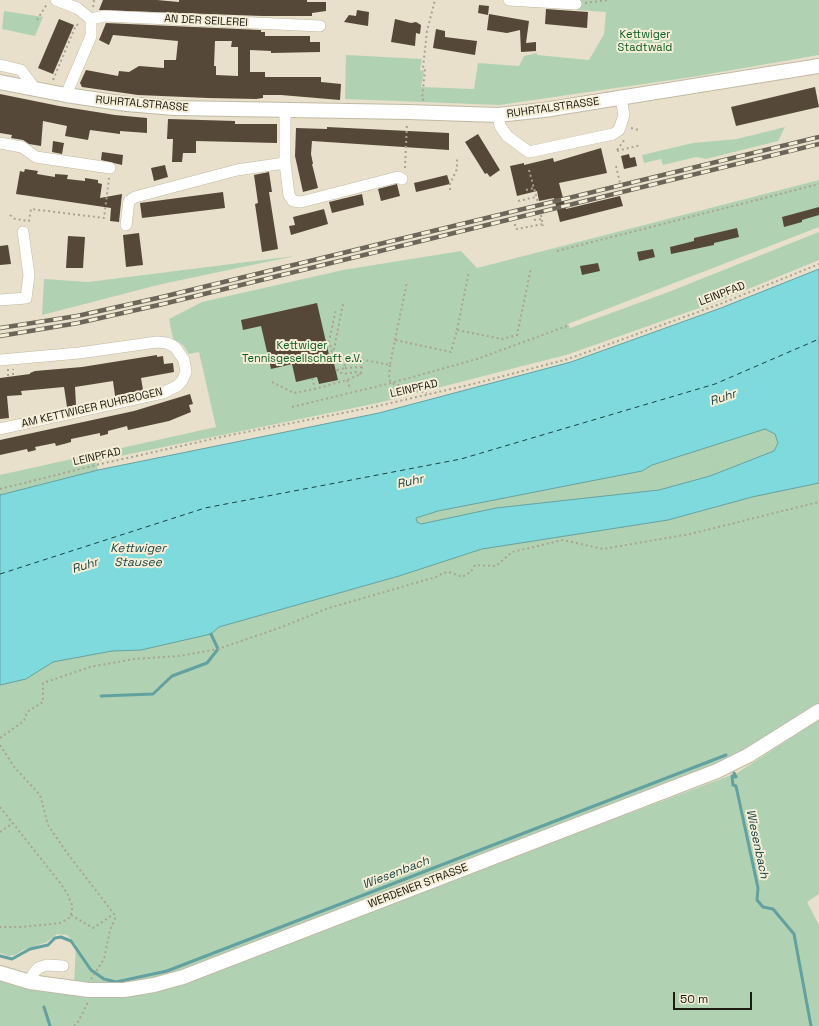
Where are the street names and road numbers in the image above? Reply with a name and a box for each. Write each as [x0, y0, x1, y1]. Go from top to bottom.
street label: AN DER SEILEREI [164, 12, 248, 30]
street label: RUHRTALSTRASSE [95, 93, 189, 115]
street label: RUHRTALSTRASSE [506, 95, 600, 121]
street label: LEINPFAD [697, 279, 747, 309]
street label: LEINPFAD [389, 377, 439, 401]
street label: AM KETTWIGER RUHRBOGEN [20, 385, 164, 431]
street label: LEINPFAD [72, 445, 122, 469]
street label: WERDENER STRASSE [366, 861, 470, 911]

